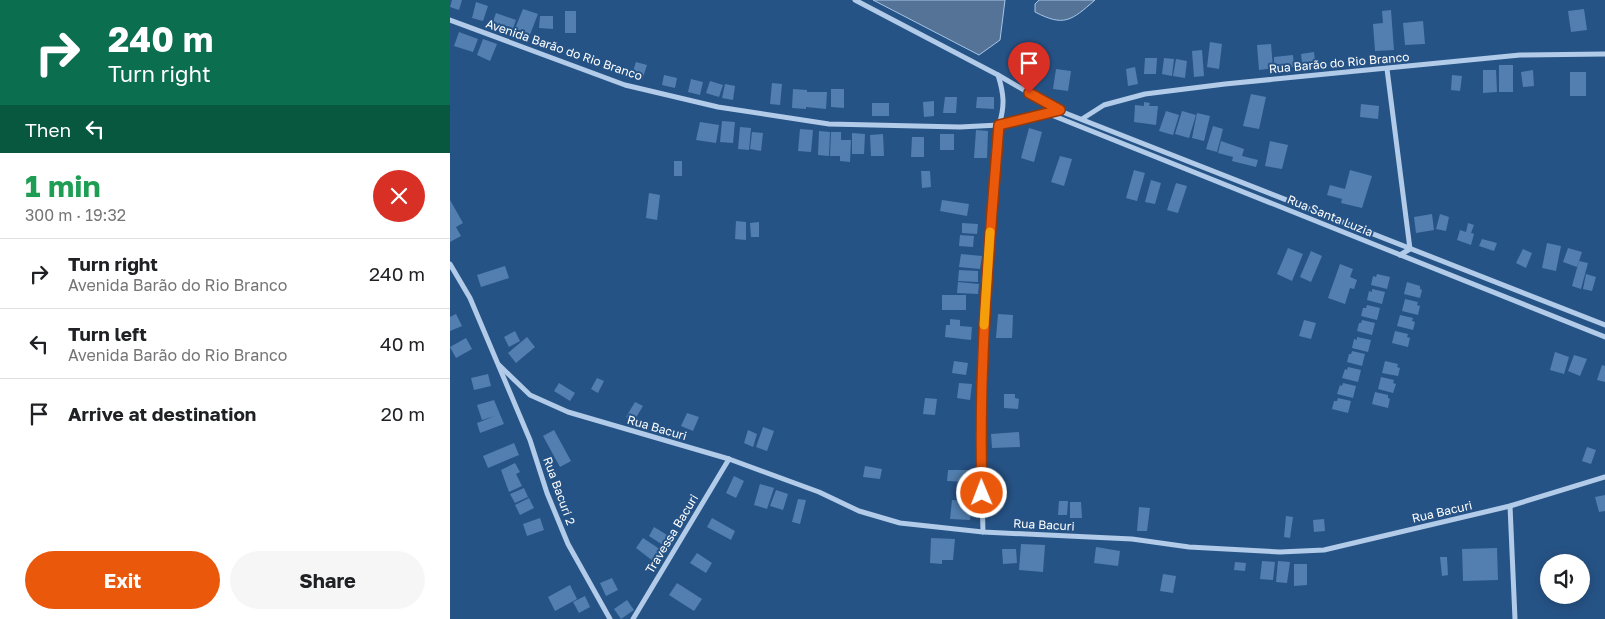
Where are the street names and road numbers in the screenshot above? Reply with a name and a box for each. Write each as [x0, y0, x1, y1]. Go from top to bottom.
street label: Avenida Barão do Rio Branco [484, 16, 644, 83]
street label: Rua Barão do Rio Branco [1268, 49, 1410, 76]
street label: Rua Santa Luzia [1285, 191, 1375, 240]
street label: Rua Bacuri [626, 412, 689, 443]
street label: Rua Bacuri 2 [540, 455, 579, 527]
street label: Travessa Bacuri [642, 491, 701, 576]
street label: Rua Bacuri [1410, 497, 1474, 526]
street label: Rua Bacuri [1013, 515, 1075, 534]

